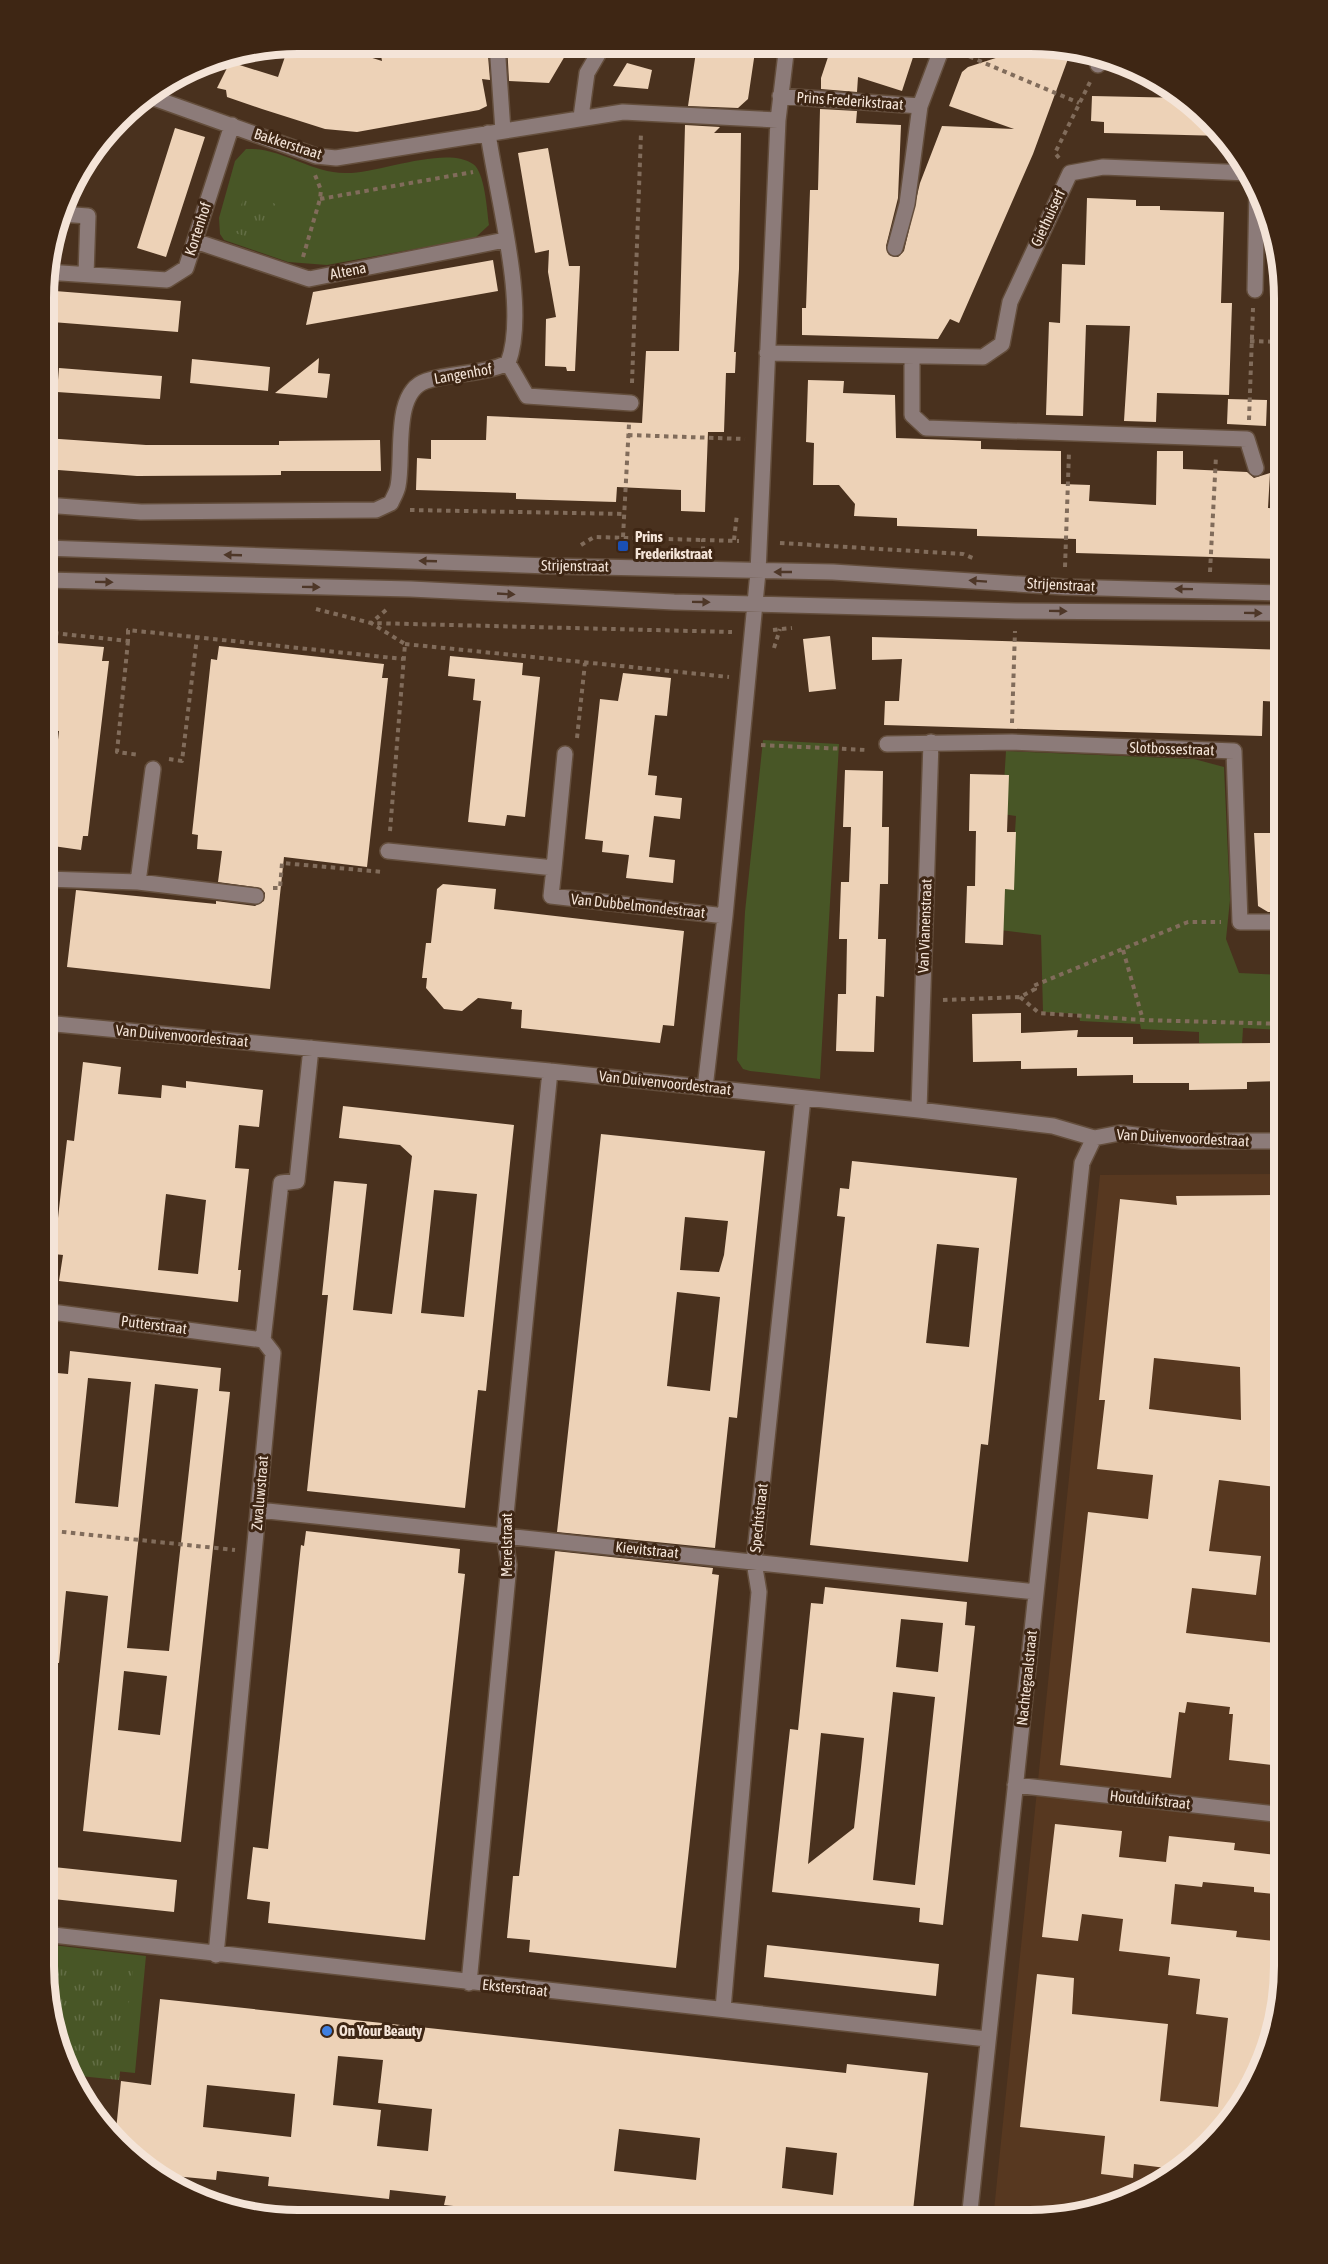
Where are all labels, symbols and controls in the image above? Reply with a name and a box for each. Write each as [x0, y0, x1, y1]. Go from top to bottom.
street label: Prins Frederikstraat [796, 88, 904, 113]
street label: Bakkerstraat [252, 125, 324, 162]
street label: Giethuiserf [1027, 187, 1068, 249]
street label: Kortenhof [181, 200, 214, 258]
street label: Altena [328, 259, 367, 282]
street label: Langenhof [433, 360, 493, 387]
place label: Prins Frederikstraat [635, 528, 713, 562]
marker: Prins Frederikstraat [616, 539, 630, 553]
one-way arrow [224, 550, 243, 559]
street label: Strijenstraat [541, 556, 609, 575]
one-way arrow [418, 557, 437, 566]
one-way arrow [774, 567, 793, 577]
street label: Strijenstraat [1027, 574, 1095, 595]
one-way arrow [968, 576, 987, 586]
one-way arrow [94, 577, 113, 586]
one-way arrow [302, 582, 321, 592]
one-way arrow [1174, 585, 1193, 594]
one-way arrow [497, 589, 516, 598]
one-way arrow [692, 597, 711, 607]
one-way arrow [1049, 606, 1068, 616]
one-way arrow [1244, 608, 1263, 618]
street label: Slotbossestraat [1129, 739, 1215, 758]
street label: Van Vianenstraat [914, 879, 935, 973]
street label: Van Dubbelmondestraat [570, 890, 706, 921]
street label: Van Duivenvoordestraat [115, 1021, 249, 1050]
street label: Van Duivenvoordestraat [598, 1067, 732, 1098]
street label: Van Duivenvoordestraat [1116, 1126, 1250, 1149]
street label: Putterstraat [120, 1312, 188, 1337]
street label: Zwaluwstraat [248, 1455, 271, 1531]
street label: Spechtstraat [746, 1483, 771, 1553]
street label: Merelstraat [498, 1513, 515, 1577]
street label: Kievitstraat [615, 1538, 679, 1561]
street label: Nachtegaalstraat [1013, 1629, 1040, 1726]
street label: Houtduifstraat [1109, 1787, 1191, 1812]
street label: Eksterstraat [481, 1976, 549, 1999]
place label: On Your Beauty [339, 2022, 423, 2039]
marker: On Your Beauty [320, 2024, 334, 2038]

